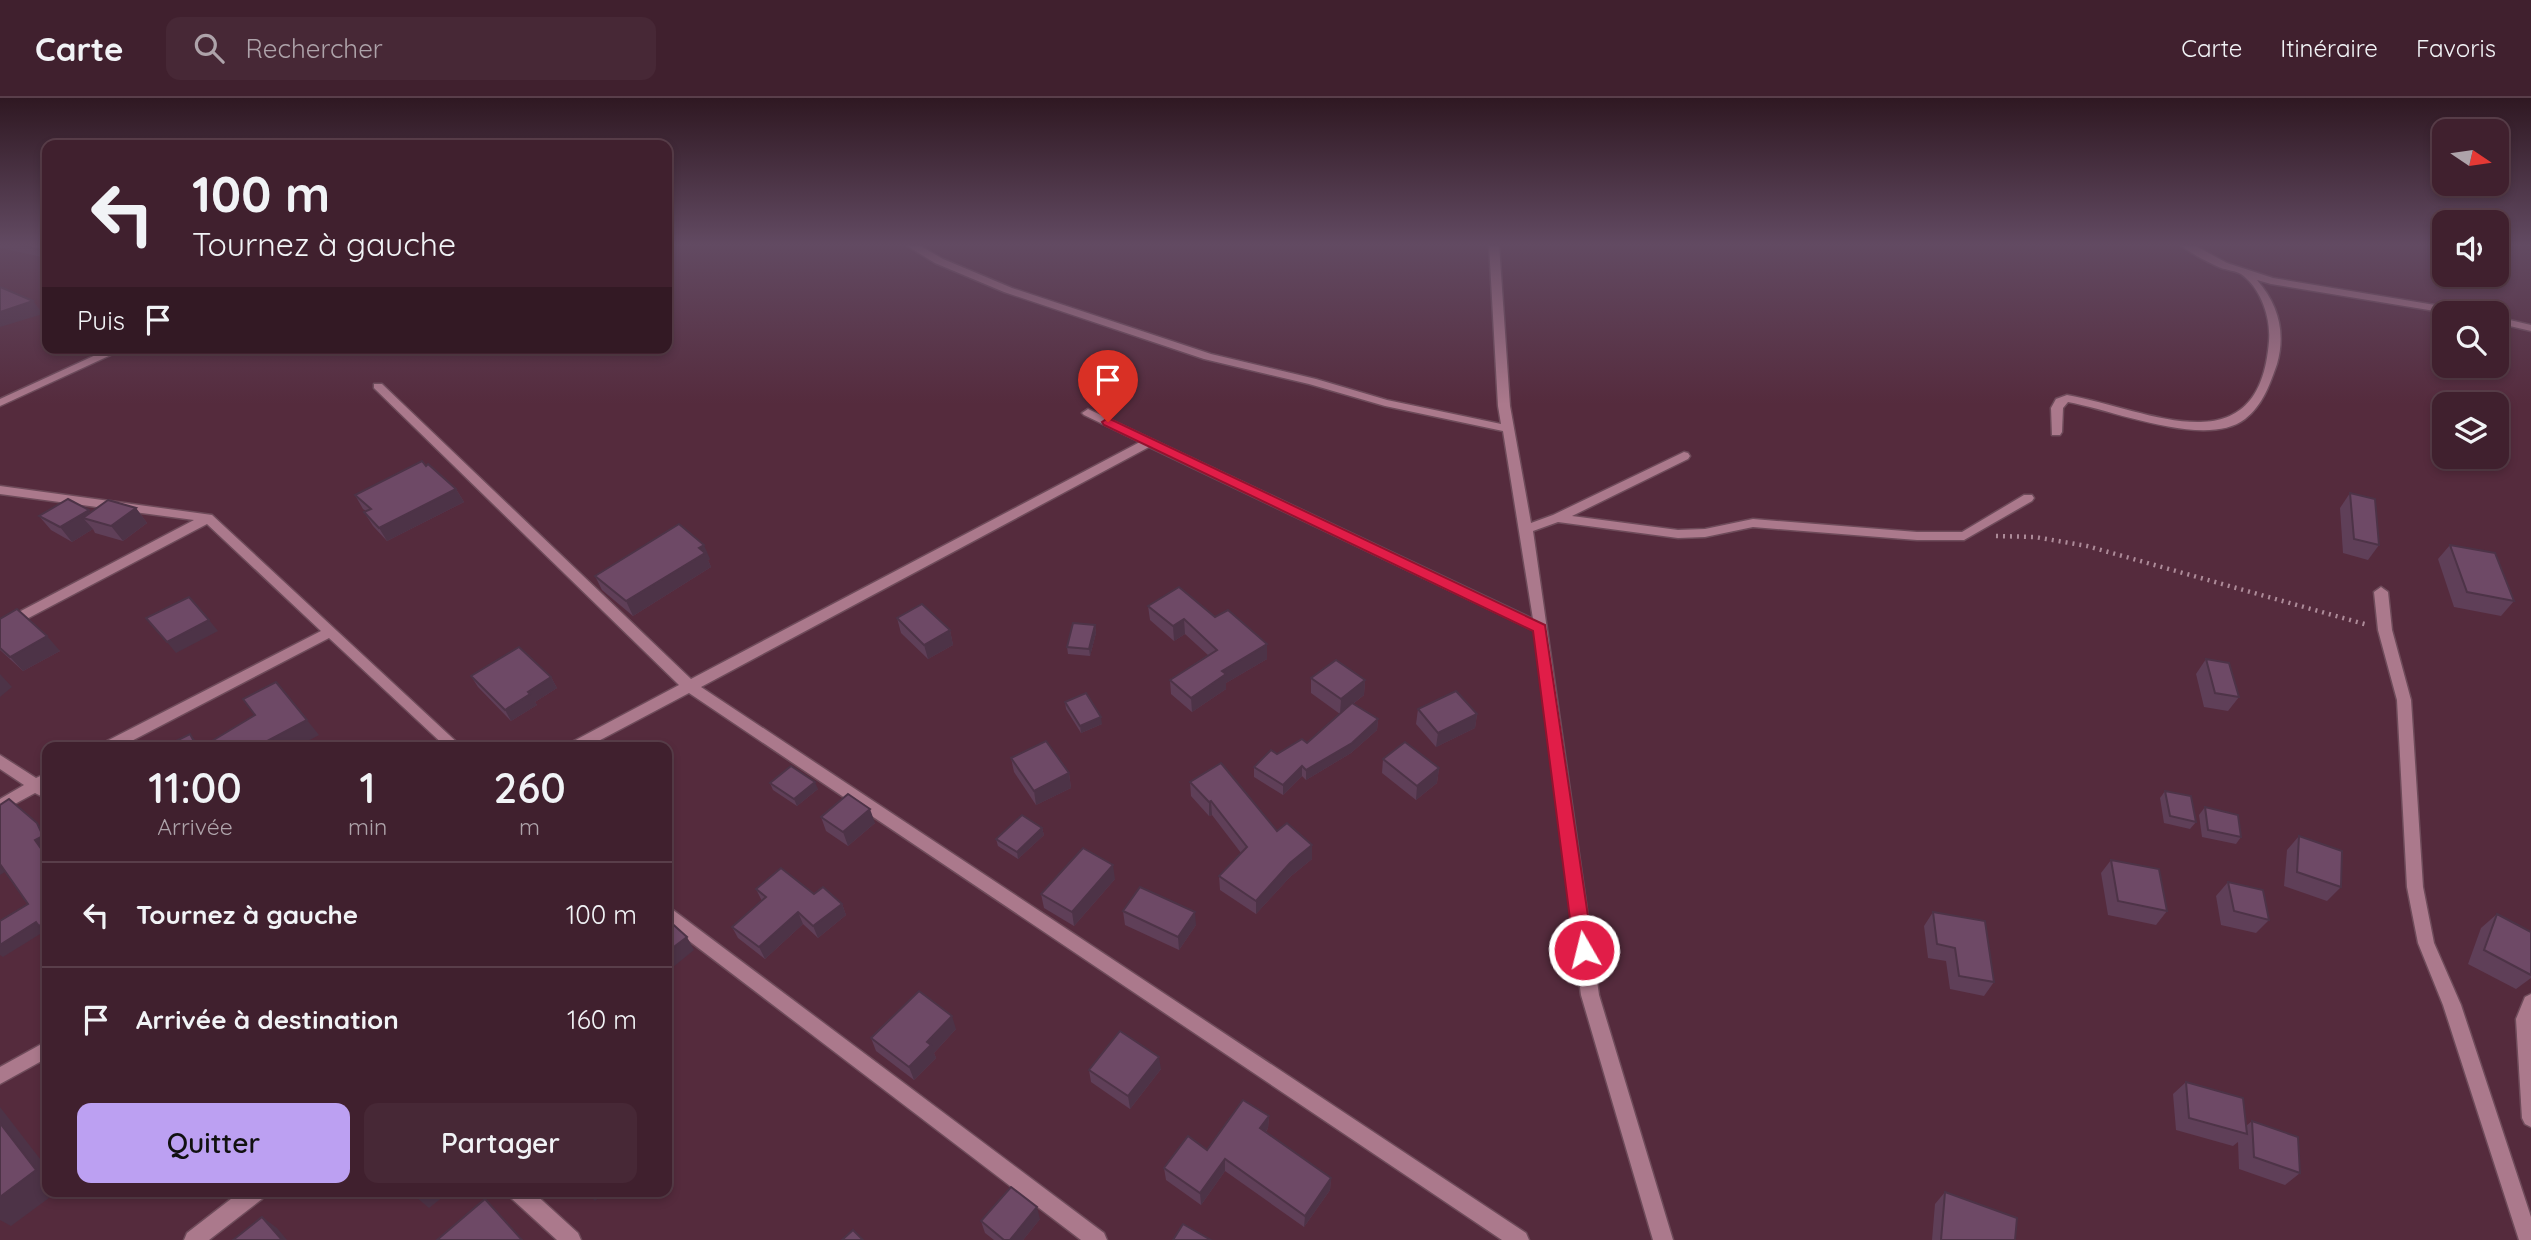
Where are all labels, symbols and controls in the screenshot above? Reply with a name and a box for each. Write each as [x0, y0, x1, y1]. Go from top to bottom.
search box [166, 17, 656, 80]
text: Carte [35, 28, 124, 69]
icon: search [190, 29, 228, 67]
text: Rechercher [246, 32, 383, 65]
text: Carte [2181, 33, 2242, 63]
text: Itinéraire [2280, 33, 2378, 63]
text: Favoris [2416, 33, 2496, 63]
north arrow [2432, 119, 2510, 196]
map controls [2432, 119, 2509, 469]
text: 100 m [192, 163, 330, 224]
icon: left [77, 168, 168, 259]
button: sound [2432, 210, 2509, 287]
text: Tournez à gauche [192, 224, 456, 264]
icon: arrive [139, 301, 177, 339]
button: search [2432, 301, 2509, 378]
text: Puis [77, 304, 125, 337]
pin [1078, 350, 1138, 422]
icon: arrive [1089, 361, 1127, 399]
button: layers [2432, 392, 2509, 469]
text: 11:00 [148, 761, 242, 814]
text: 1 [360, 761, 376, 814]
text: 260 [493, 761, 566, 814]
text: Arrivée [157, 812, 233, 841]
text: min [348, 812, 387, 841]
text: m [519, 812, 540, 841]
icon: left [77, 896, 115, 934]
text: Tournez à gauche [136, 898, 358, 931]
text: 100 m [566, 898, 637, 931]
position arrow [1547, 913, 1621, 987]
icon: arrive [77, 1001, 115, 1039]
text: Arrivée à destination [136, 1003, 399, 1036]
text: 160 m [567, 1003, 637, 1036]
button: Quitter [77, 1103, 350, 1183]
button: Partager [364, 1103, 637, 1183]

